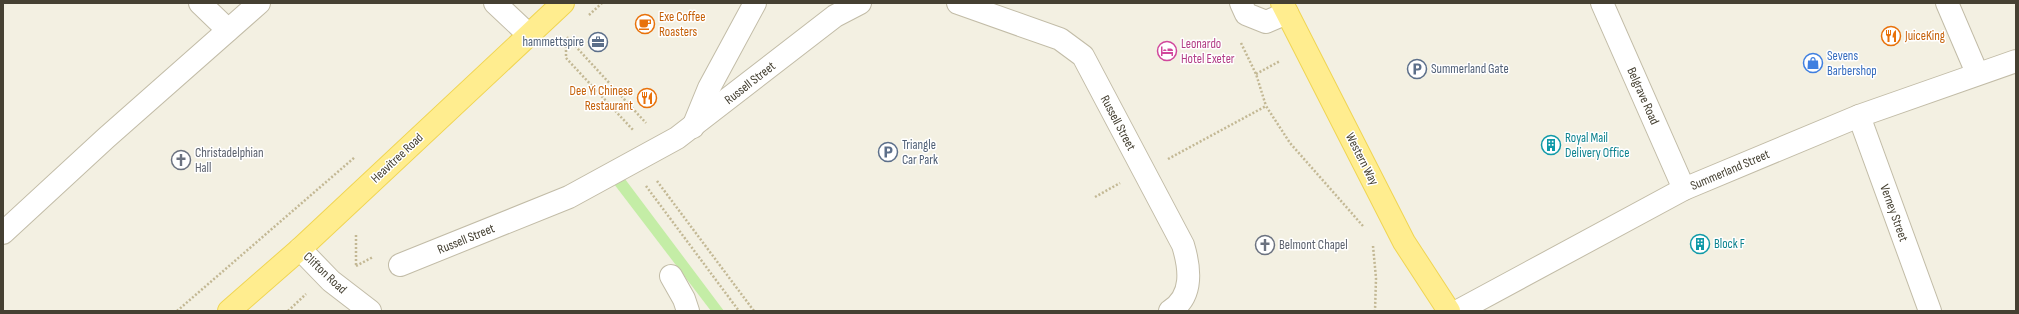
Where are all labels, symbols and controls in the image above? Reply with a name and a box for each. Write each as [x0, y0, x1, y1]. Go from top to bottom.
place label: Exe Coffee Roasters [659, 9, 705, 40]
cafe icon: Exe Coffee Roasters [634, 13, 656, 35]
restaurant icon: JuiceKing [1880, 25, 1902, 47]
place label: JuiceKing [1904, 28, 1945, 44]
office icon: hammettspire [587, 31, 609, 53]
place label: hammettspire [523, 34, 584, 50]
place label: Leonardo Hotel Exeter [1181, 36, 1235, 67]
hotel icon: Leonardo Hotel Exeter [1156, 40, 1178, 62]
place label: Sevens Barbershop [1827, 48, 1877, 79]
shop icon: Sevens Barbershop [1802, 52, 1824, 74]
street label: Russell Street [721, 58, 779, 108]
parking icon: Summerland Gate [1406, 58, 1428, 80]
place label: Summerland Gate [1431, 61, 1509, 77]
street label: Belgrave Road [1623, 65, 1663, 127]
place label: Dee Yi Chinese Restaurant [570, 83, 633, 114]
restaurant icon: Dee Yi Chinese Restaurant [636, 87, 658, 109]
street label: Russell Street [1097, 93, 1139, 153]
street label: Heavitree Road [367, 130, 427, 186]
street label: Western Way [1342, 130, 1382, 188]
place label: Royal Mail Delivery Office [1565, 130, 1629, 161]
building icon: Royal Mail Delivery Office [1540, 134, 1562, 156]
place label: Triangle Car Park [902, 137, 938, 168]
parking icon: Triangle Car Park [877, 141, 899, 163]
place label: Christadelphian Hall [195, 145, 264, 176]
street label: Summerland Street [1688, 146, 1772, 194]
church icon: Christadelphian Hall [170, 149, 192, 171]
street label: Verney Street [1876, 182, 1912, 244]
street label: Russell Street [435, 220, 497, 258]
building icon: Block F [1689, 233, 1711, 255]
church icon: Belmont Chapel [1254, 234, 1276, 256]
place label: Block F [1714, 236, 1745, 252]
place label: Belmont Chapel [1279, 237, 1348, 253]
street label: Clifton Road [300, 249, 350, 297]

